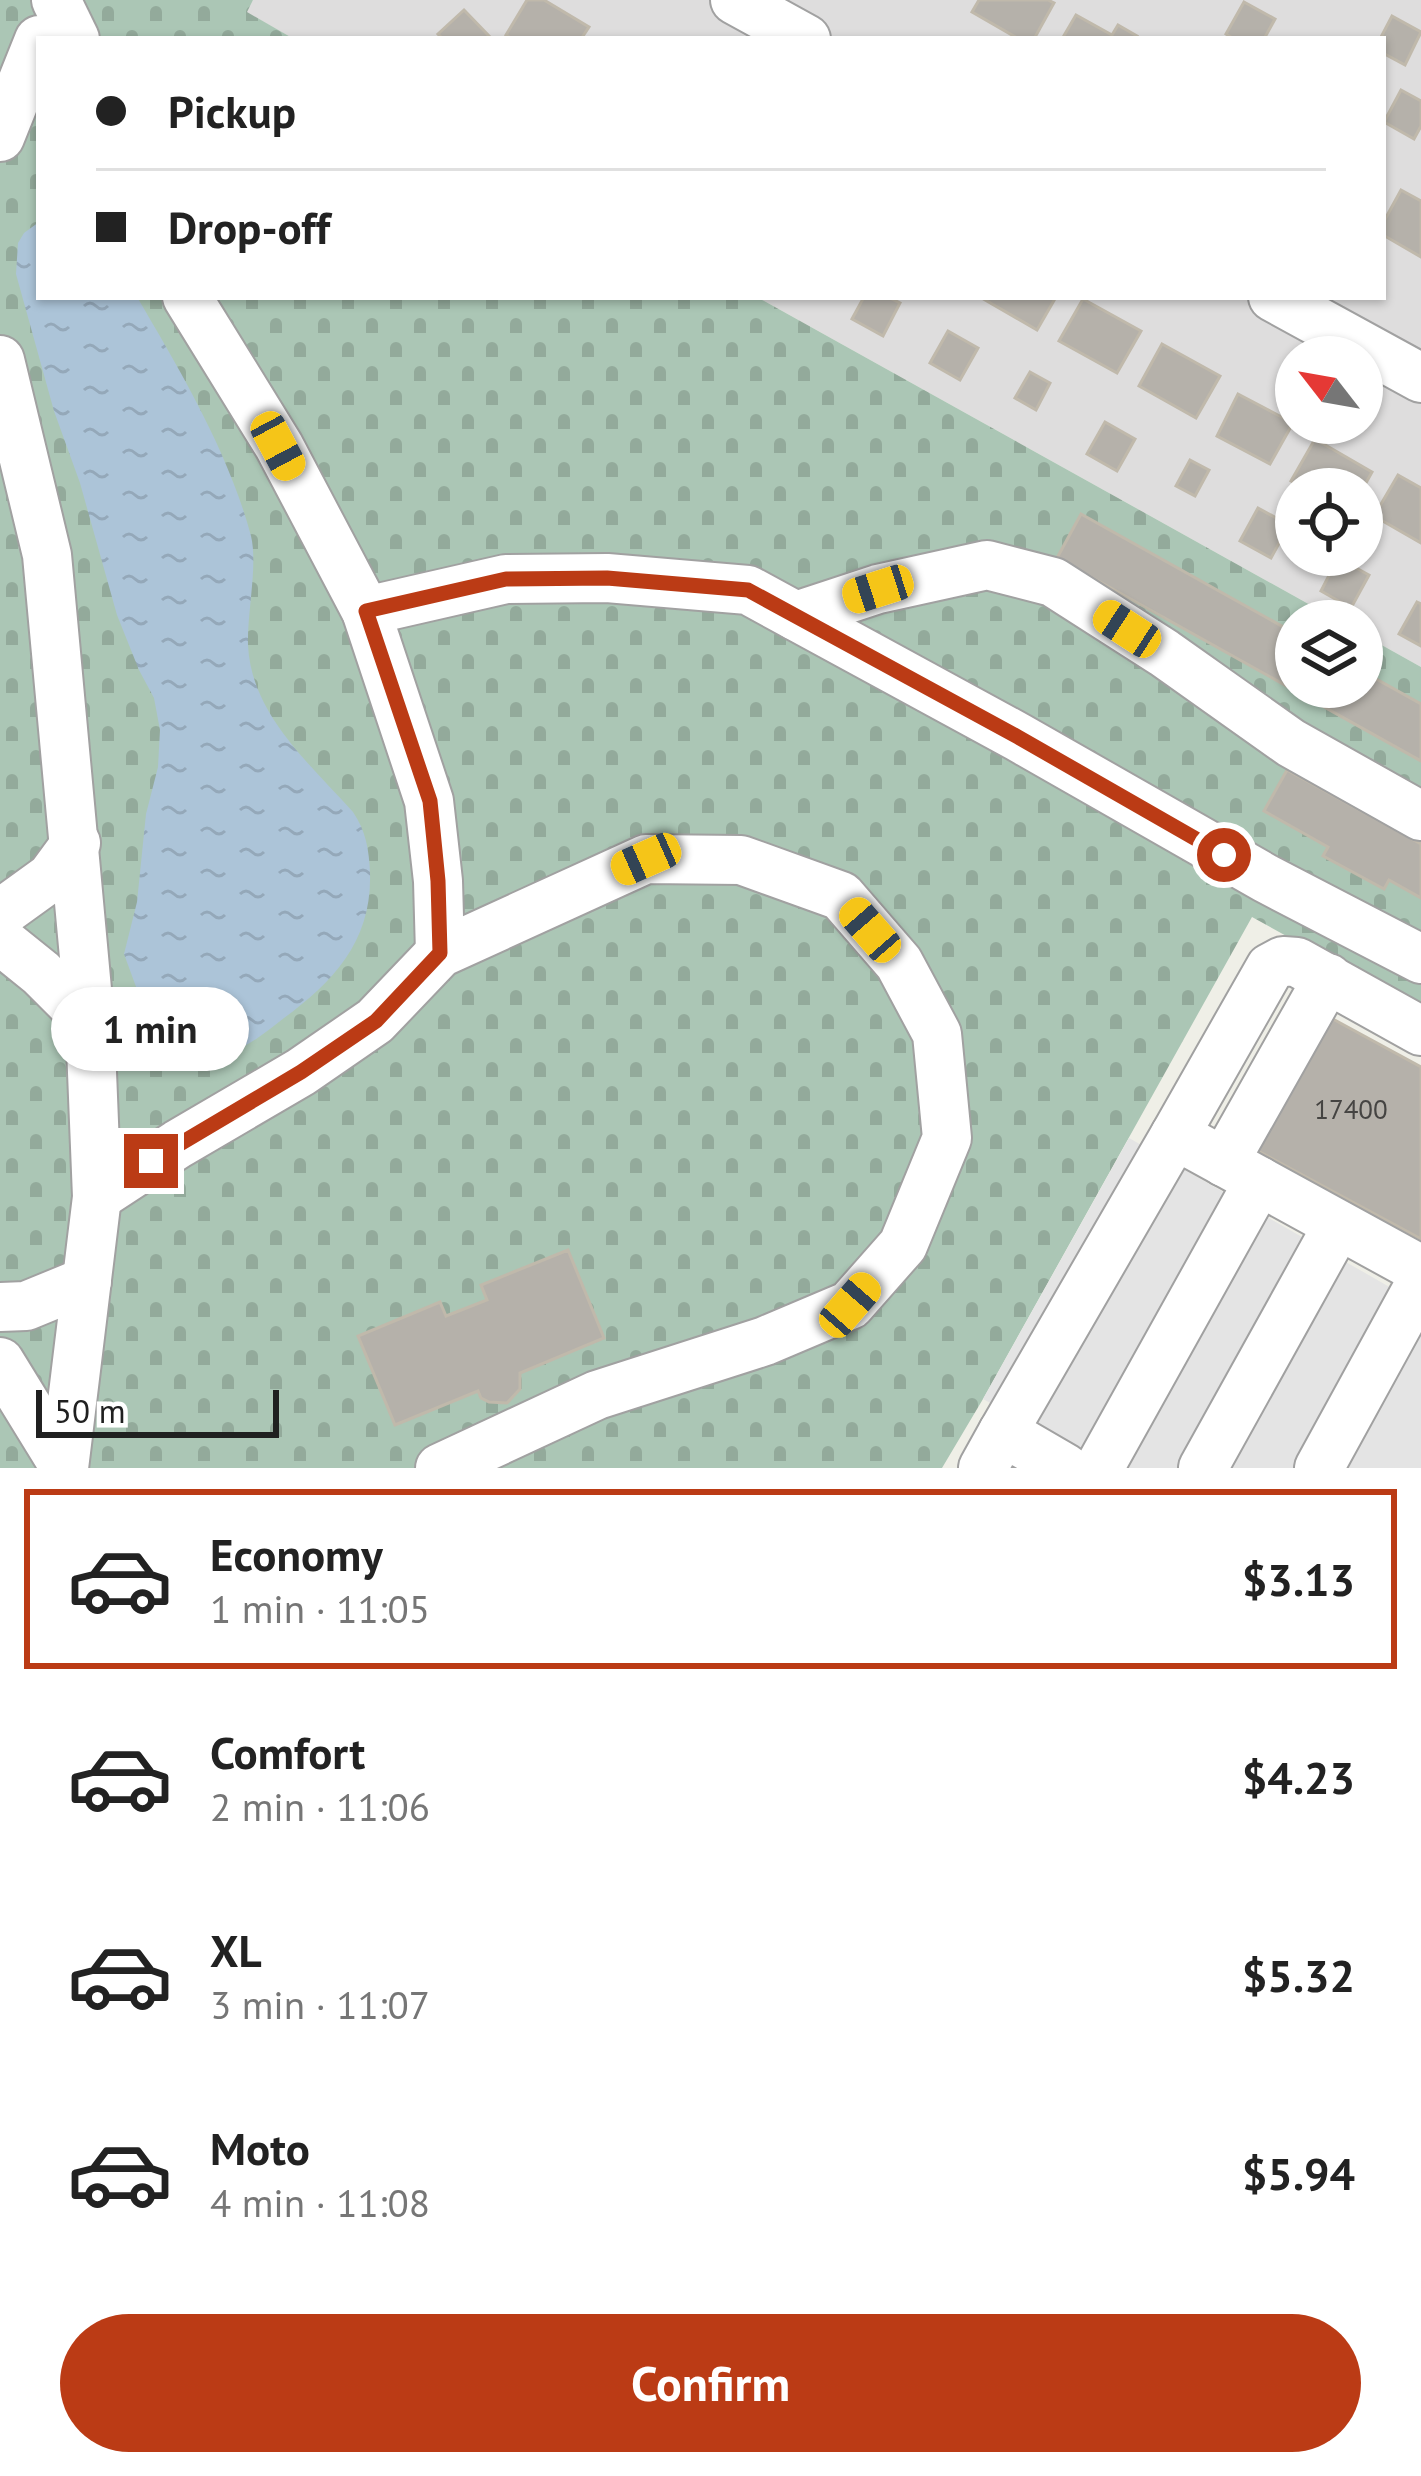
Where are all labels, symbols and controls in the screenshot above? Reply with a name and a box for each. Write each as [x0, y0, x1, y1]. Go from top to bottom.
text: Pickup [168, 82, 296, 140]
text: Drop-off [168, 198, 330, 256]
north arrow [1275, 336, 1383, 444]
map controls [1275, 336, 1383, 708]
car [245, 406, 311, 486]
button: locate [1275, 468, 1383, 576]
car [838, 561, 918, 617]
car [1087, 594, 1167, 664]
button: layers [1275, 600, 1383, 708]
car [606, 828, 686, 890]
route start [1197, 828, 1251, 882]
car [833, 891, 907, 969]
callout: 1 min [52, 987, 250, 1071]
text: 1 min [102, 1003, 198, 1054]
house number: 17400 [1314, 1092, 1388, 1126]
route end [124, 1134, 178, 1188]
car [813, 1266, 887, 1344]
scale bar [36, 1384, 279, 1437]
text: 50 m [54, 1389, 126, 1432]
icon: car [66, 1525, 174, 1633]
text: Economy [210, 1525, 383, 1583]
text: $3.13 [1242, 1550, 1355, 1608]
text: 1 min · 11:05 [210, 1583, 430, 1634]
icon: car [66, 1723, 174, 1831]
text: Comfort [210, 1723, 365, 1781]
text: $4.23 [1242, 1748, 1355, 1806]
text: 2 min · 11:06 [210, 1781, 430, 1832]
icon: car [66, 1921, 174, 2029]
text: XL [210, 1921, 262, 1979]
text: $5.32 [1242, 1946, 1355, 2004]
text: 3 min · 11:07 [210, 1979, 430, 2030]
icon: car [66, 2119, 174, 2227]
text: Moto [210, 2119, 310, 2177]
text: $5.94 [1242, 2144, 1355, 2202]
text: 4 min · 11:08 [210, 2177, 430, 2228]
button: Confirm [60, 2314, 1361, 2452]

